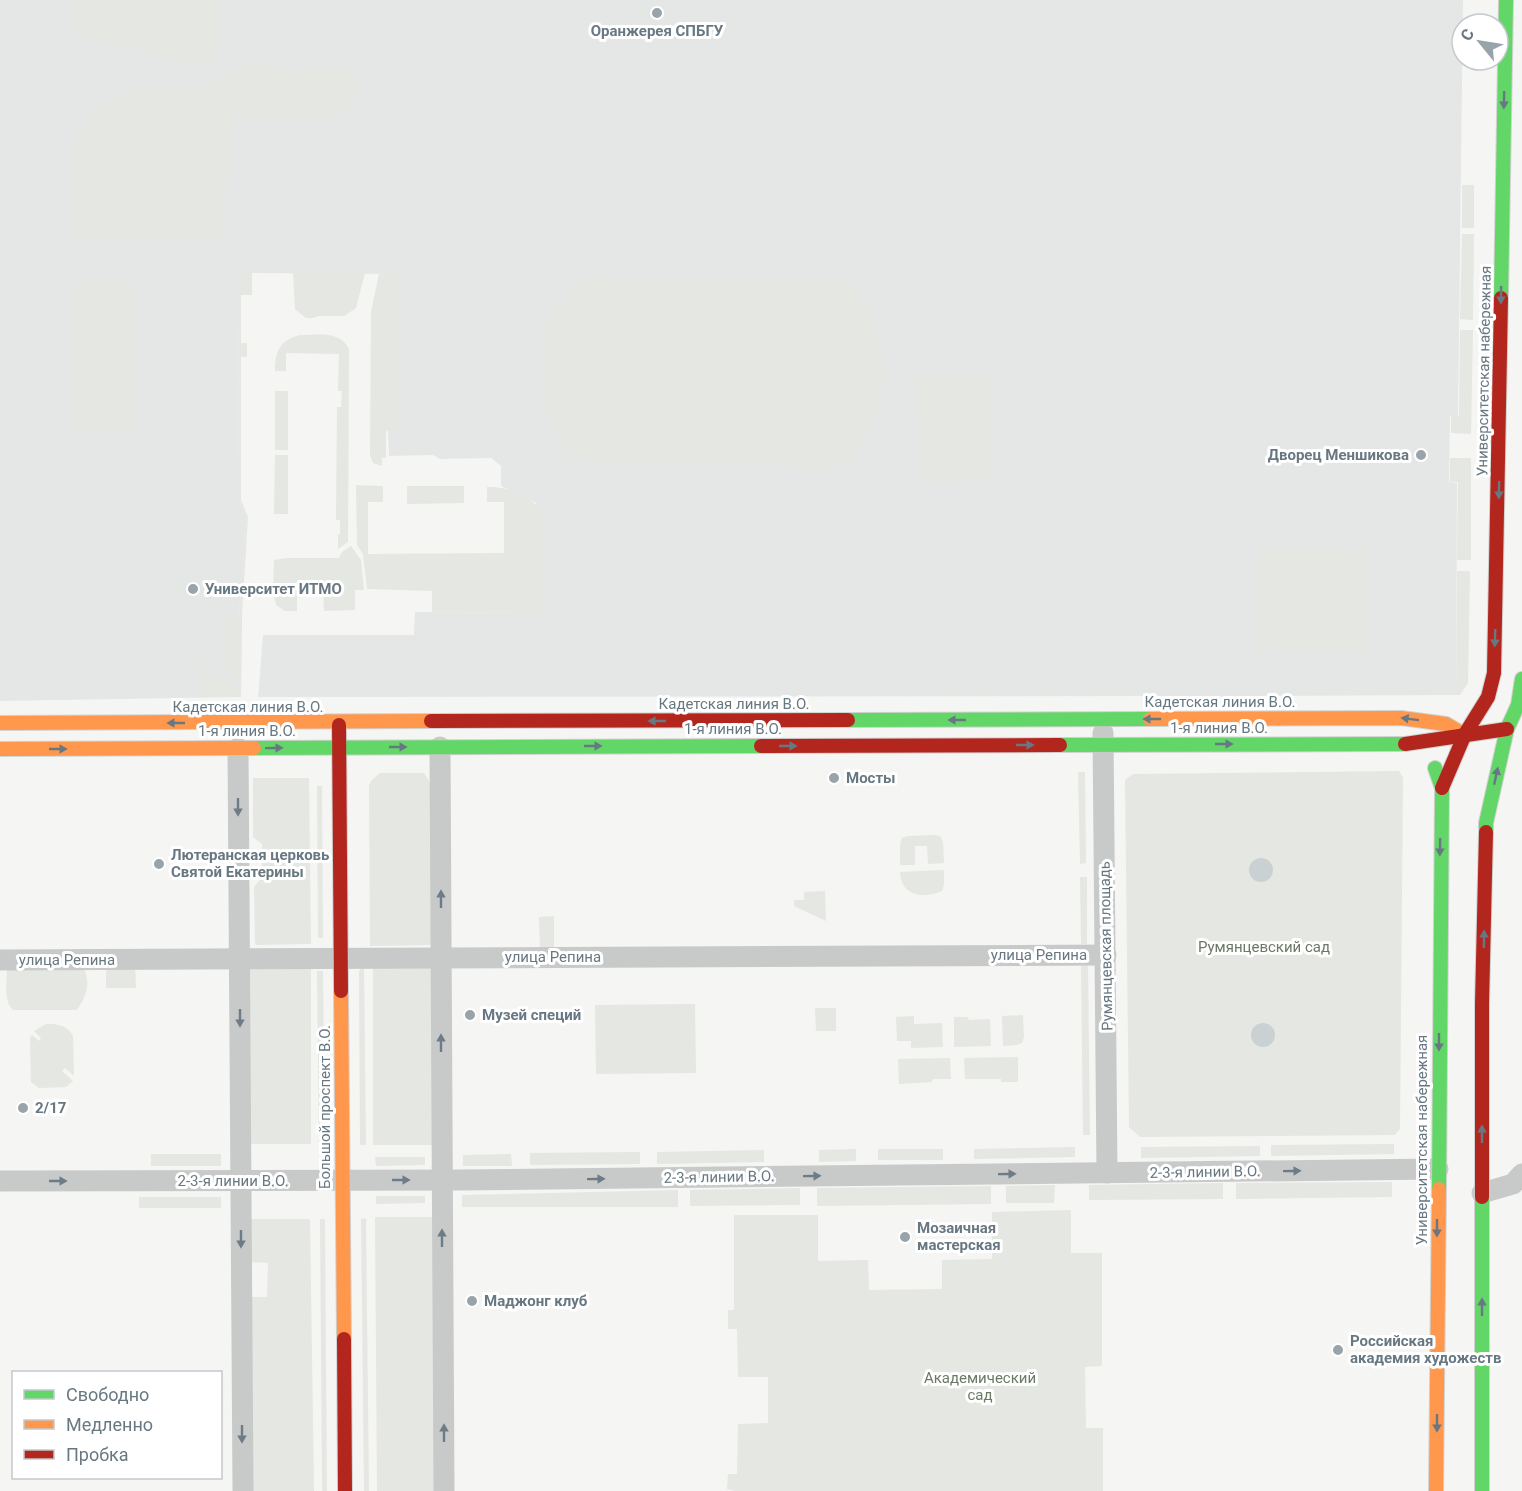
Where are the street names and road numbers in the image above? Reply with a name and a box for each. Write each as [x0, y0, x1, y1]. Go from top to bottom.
street label: Университетская набережная [1473, 266, 1495, 476]
street label: Кадетская линия В.О. [1145, 693, 1295, 711]
street label: Кадетская линия В.О. [659, 695, 809, 713]
street label: Кадетская линия В.О. [173, 698, 323, 716]
street label: 1-я линия В.О. [1170, 719, 1268, 737]
street label: 1-я линия В.О. [684, 720, 782, 738]
street label: 1-я линия В.О. [198, 722, 296, 740]
street label: Румянцевская площадь [1096, 861, 1116, 1031]
street label: улица Репина [991, 946, 1087, 964]
street label: улица Репина [505, 948, 601, 966]
street label: улица Репина [19, 951, 115, 969]
street label: Большой проспект В.О. [316, 1025, 334, 1189]
street label: Университетская набережная [1413, 1035, 1431, 1245]
street label: 2-3-я линии В.О. [1149, 1162, 1261, 1182]
street label: 2-3-я линии В.О. [663, 1167, 775, 1187]
street label: 2-3-я линии В.О. [178, 1172, 288, 1190]

